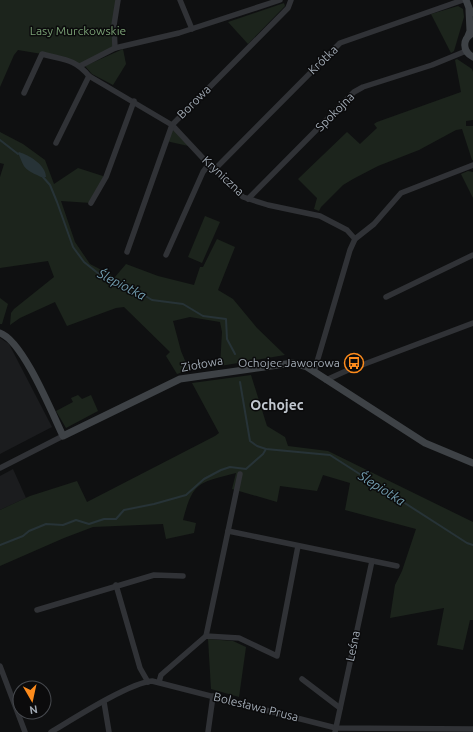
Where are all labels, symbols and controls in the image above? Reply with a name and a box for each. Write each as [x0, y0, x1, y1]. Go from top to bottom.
park label: Lasy Murckowskie [30, 24, 126, 37]
street label: Krótka [305, 43, 340, 77]
street label: Borowa [174, 82, 213, 121]
street label: Spokojna [313, 90, 357, 134]
street label: Kryniczna [200, 153, 247, 198]
water label: Ślepiotka [95, 265, 149, 302]
bus stop icon: Ochojec Jaworowa [343, 352, 365, 374]
street label: Ziołowa [180, 353, 224, 374]
place label: Ochojec Jaworowa [238, 356, 340, 369]
district label: Ochojec [250, 397, 304, 413]
water label: Ślepiotka [355, 468, 408, 508]
street label: Leśna [343, 629, 362, 662]
north arrow [12, 680, 52, 720]
street label: Bolesława Prusa [212, 690, 300, 723]
text: N [29, 703, 39, 716]

